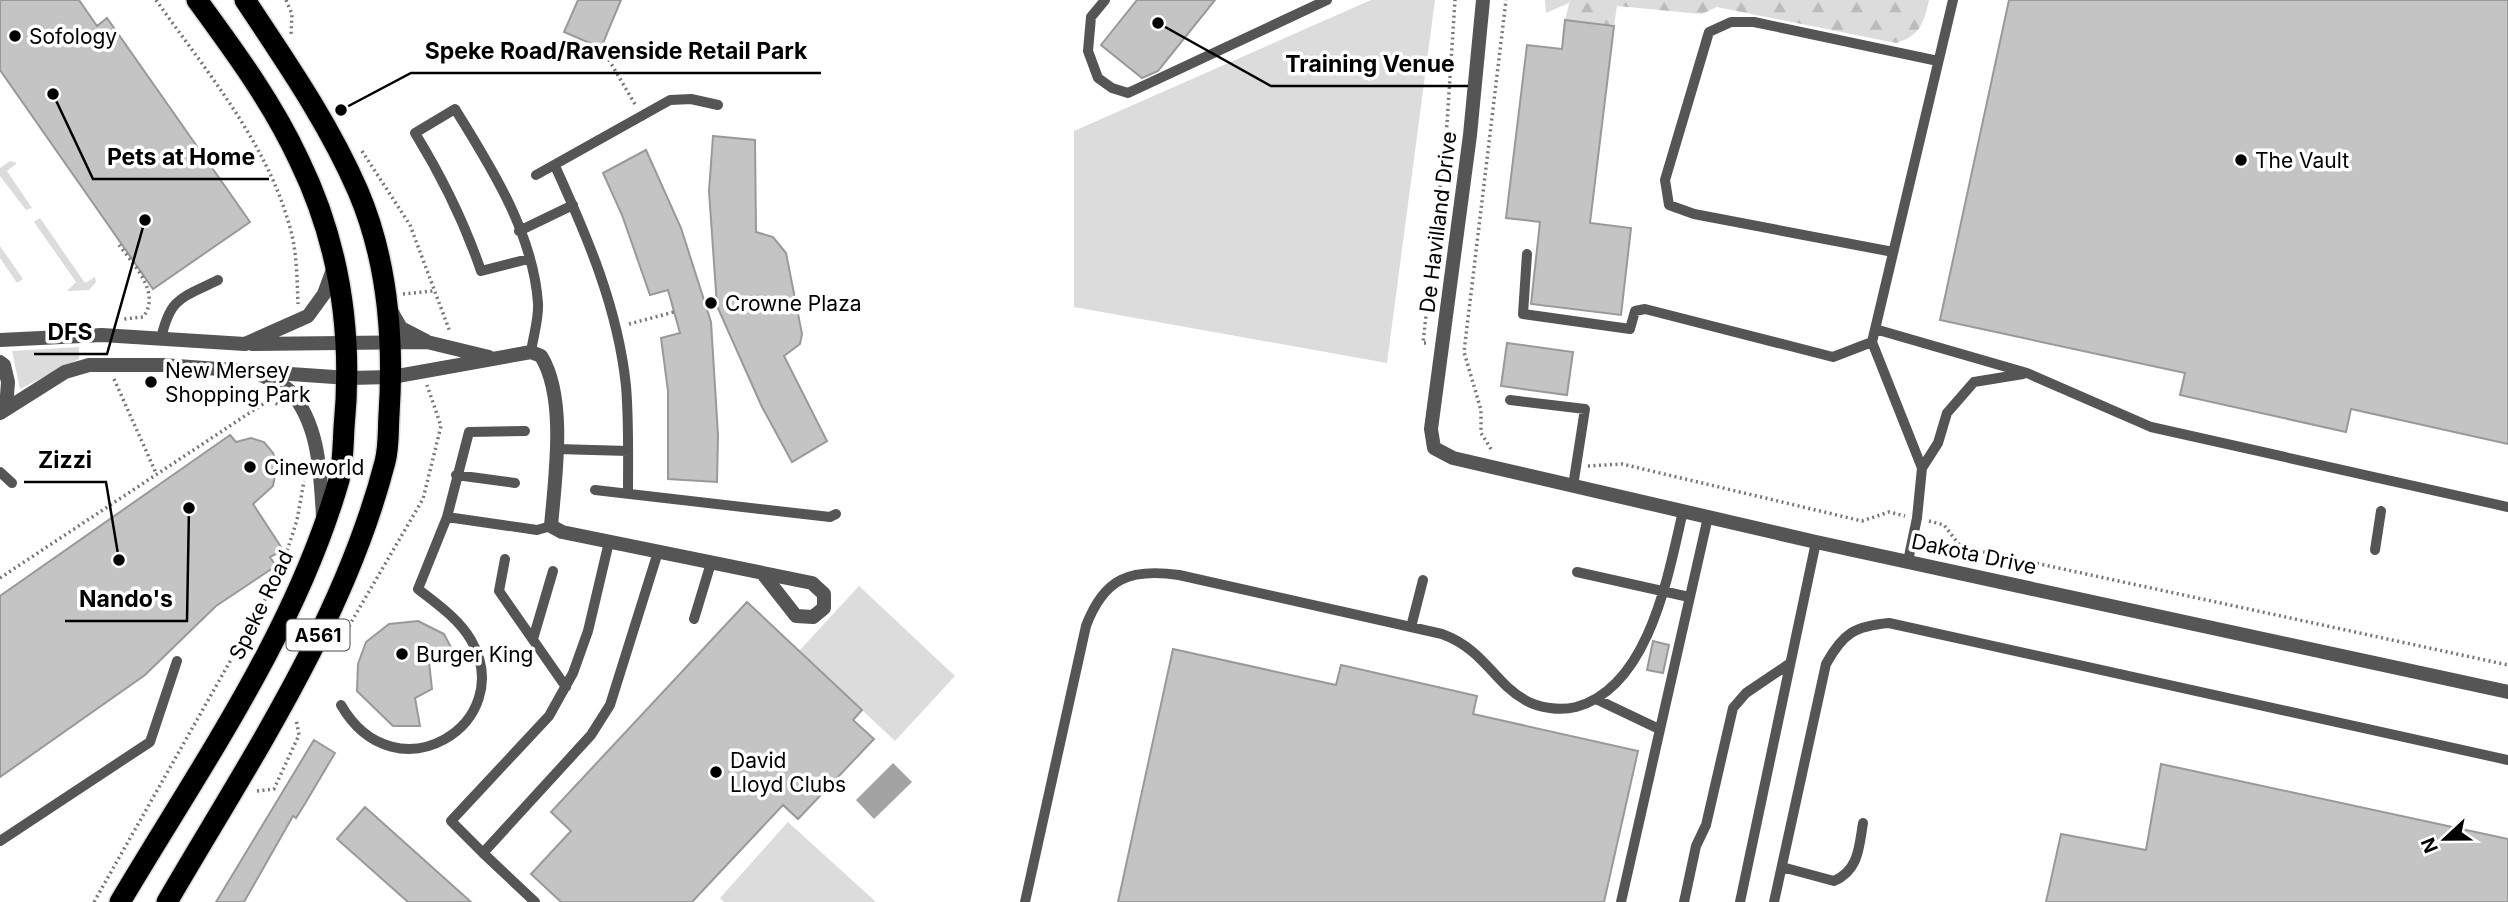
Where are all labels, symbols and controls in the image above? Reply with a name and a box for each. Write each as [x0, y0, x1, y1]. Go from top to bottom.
place label: Sofology [29, 24, 117, 49]
marker: Sofology [7, 28, 23, 44]
callout: Speke Road/Ravenside Retail Park [411, 29, 821, 73]
text: Speke Road/Ravenside Retail Park [425, 37, 808, 65]
callout: Training Venue [1271, 42, 1468, 86]
text: Training Venue [1285, 50, 1455, 78]
street label: De Havilland Drive [1414, 130, 1462, 314]
callout: Pets at Home [93, 135, 269, 179]
text: Pets at Home [107, 143, 255, 171]
place label: The Vault [2255, 148, 2349, 173]
marker: The Vault [2233, 152, 2249, 168]
place label: Crowne Plaza [725, 291, 862, 316]
marker: Crowne Plaza [703, 295, 719, 311]
callout: DFS [34, 310, 107, 354]
text: DFS [47, 318, 93, 346]
place label: New Mersey Shopping Park [165, 358, 311, 407]
marker: New Mersey Shopping Park [143, 374, 159, 390]
callout: Zizzi [24, 438, 106, 482]
text: Zizzi [38, 446, 92, 474]
place label: Cineworld [264, 455, 364, 480]
marker: Cineworld [242, 459, 258, 475]
street label: Dakota Drive [1909, 529, 2039, 579]
street label: Speke Road [224, 546, 298, 664]
callout: Nando's [65, 577, 187, 621]
text: Nando's [79, 585, 173, 613]
road number: A561 [286, 620, 350, 650]
place label: Burger King [416, 642, 533, 667]
marker: Burger King [394, 646, 410, 662]
place label: David Lloyd Clubs [730, 748, 846, 797]
marker: David Lloyd Clubs [708, 764, 724, 780]
north arrow [2410, 804, 2480, 874]
text: N [2416, 834, 2443, 856]

